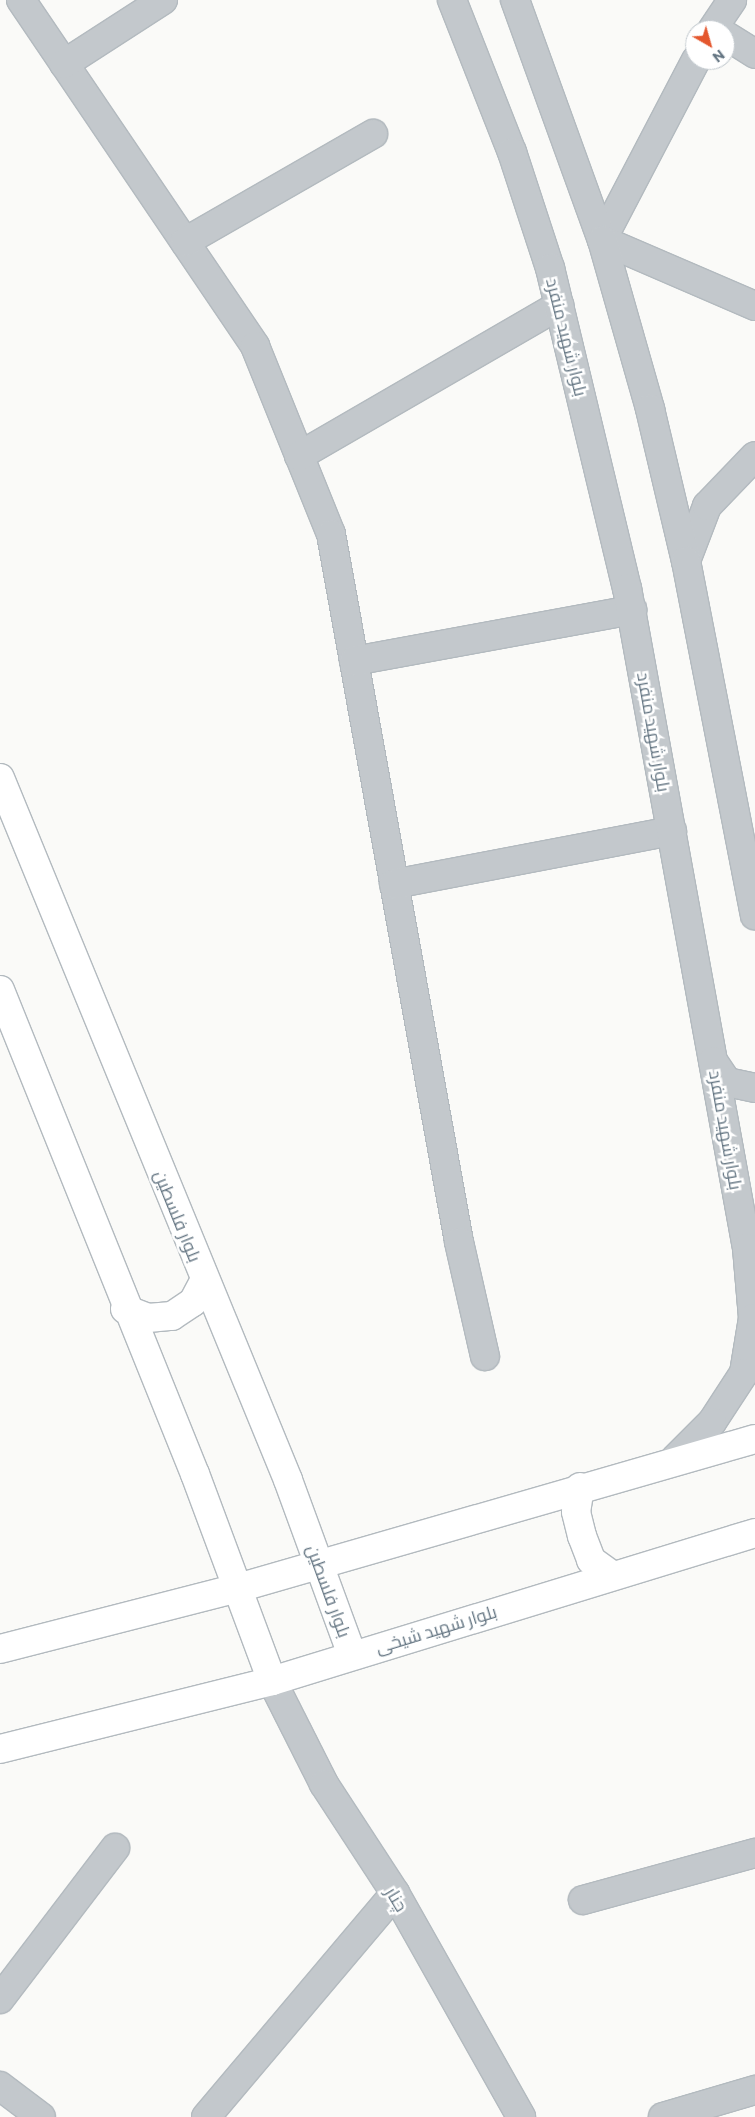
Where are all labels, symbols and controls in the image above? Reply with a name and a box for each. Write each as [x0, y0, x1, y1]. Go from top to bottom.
north arrow [685, 20, 735, 70]
text: N [710, 46, 728, 66]
street label: بلوار شهید منفرد [542, 276, 592, 398]
street label: بلوار شهید منفرد [633, 670, 675, 794]
street label: بلوار شهید منفرد [705, 1068, 747, 1192]
street label: بلوار فلسطین [150, 1167, 206, 1265]
street label: بلوار فلسطین [302, 1542, 356, 1640]
street label: بلوار شهید شیخی [373, 1600, 499, 1658]
street label: چنار [381, 1883, 413, 1915]

